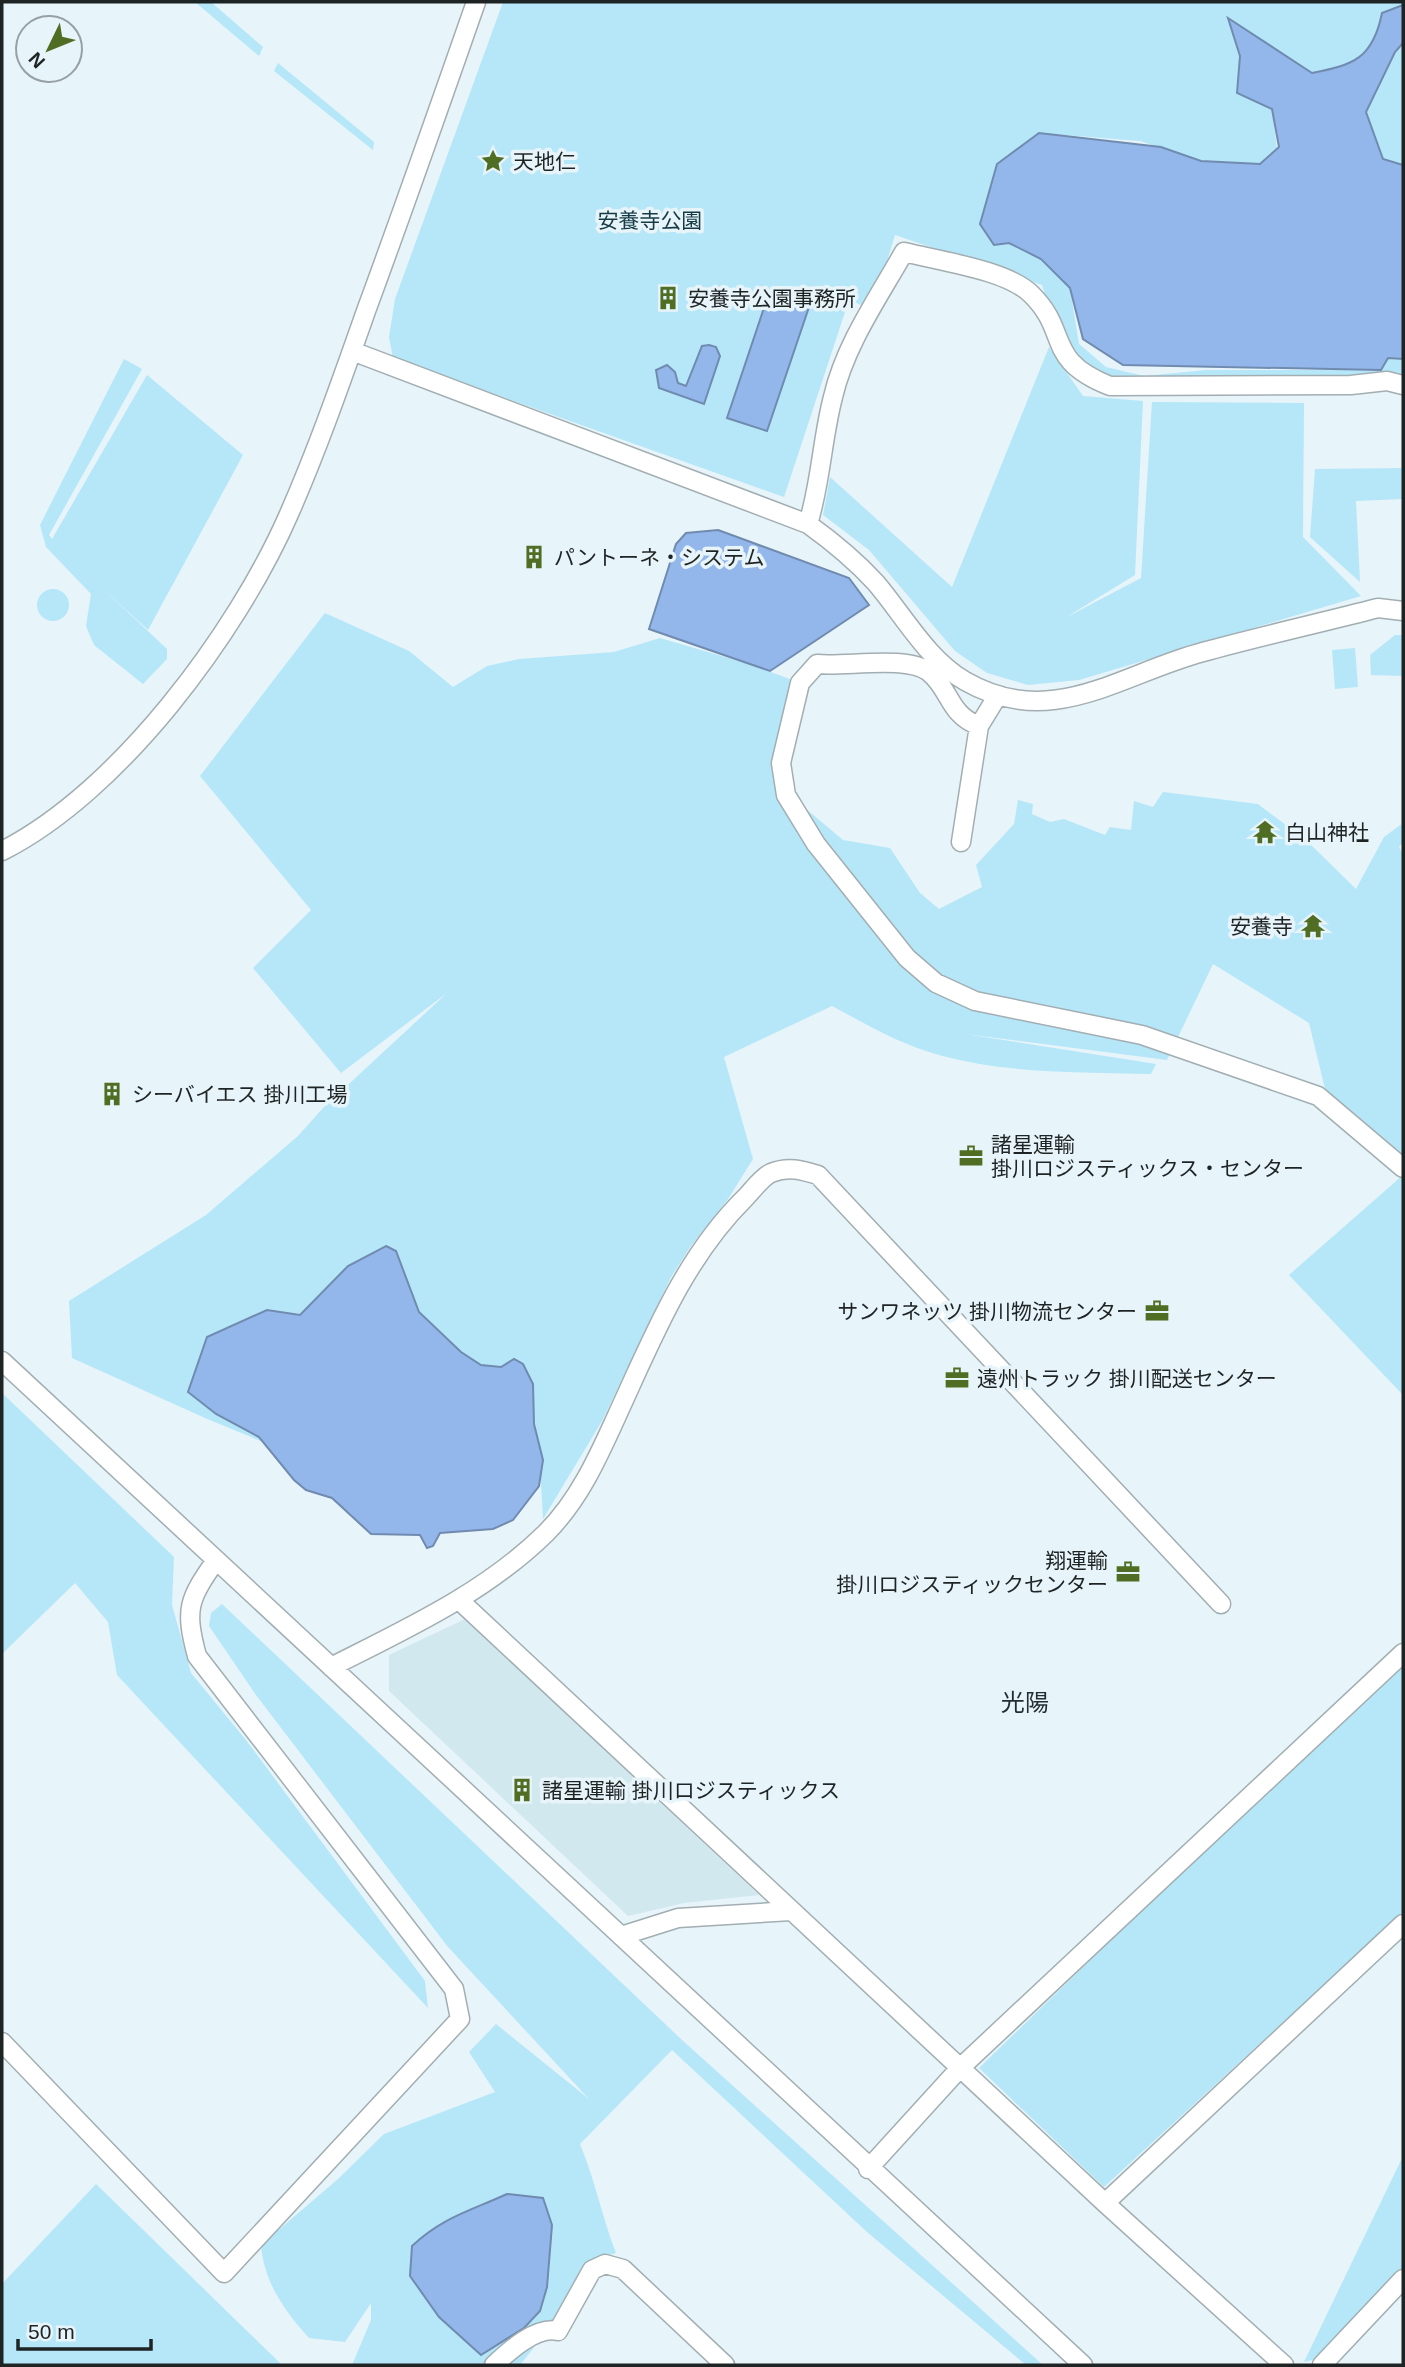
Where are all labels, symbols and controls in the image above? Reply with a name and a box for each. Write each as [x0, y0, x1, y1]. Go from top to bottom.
north arrow [14, 14, 84, 84]
text: N [25, 48, 49, 72]
place icon: 天地仁 [479, 147, 507, 175]
place label: 天地仁 [513, 150, 576, 173]
park label: 安養寺公園 [598, 209, 703, 232]
building icon: 安養寺公園事務所 [654, 284, 682, 312]
place label: 安養寺公園事務所 [688, 287, 856, 310]
building icon: パントーネ・システム [520, 543, 548, 571]
place label: パントーネ・システム [554, 546, 764, 569]
temple icon: 白山神社 [1251, 818, 1279, 846]
place label: 白山神社 [1285, 821, 1369, 844]
temple icon: 安養寺 [1299, 912, 1327, 940]
place label: 安養寺 [1230, 915, 1293, 938]
building icon: シーバイエス 掛川工場 [98, 1080, 126, 1108]
place label: シーバイエス 掛川工場 [132, 1083, 347, 1106]
place label: 諸星運輸 掛川ロジスティックス・センター [991, 1133, 1304, 1180]
office icon: 諸星運輸 掛川ロジスティックス・センター [957, 1142, 985, 1170]
office icon: サンワネッツ 掛川物流センター [1143, 1297, 1171, 1325]
place label: サンワネッツ 掛川物流センター [837, 1300, 1137, 1323]
office icon: 遠州トラック 掛川配送センター [943, 1364, 971, 1392]
place label: 遠州トラック 掛川配送センター [977, 1367, 1277, 1390]
place label: 翔運輸 掛川ロジスティックセンター [836, 1549, 1108, 1596]
office icon: 翔運輸 掛川ロジスティックセンター [1114, 1558, 1142, 1586]
district label: 光陽 [1001, 1689, 1049, 1716]
building icon: 諸星運輸 掛川ロジスティックス [508, 1776, 536, 1804]
place label: 諸星運輸 掛川ロジスティックス [542, 1779, 840, 1802]
scale bar [18, 2308, 150, 2352]
text: 50 m [28, 2320, 75, 2343]

